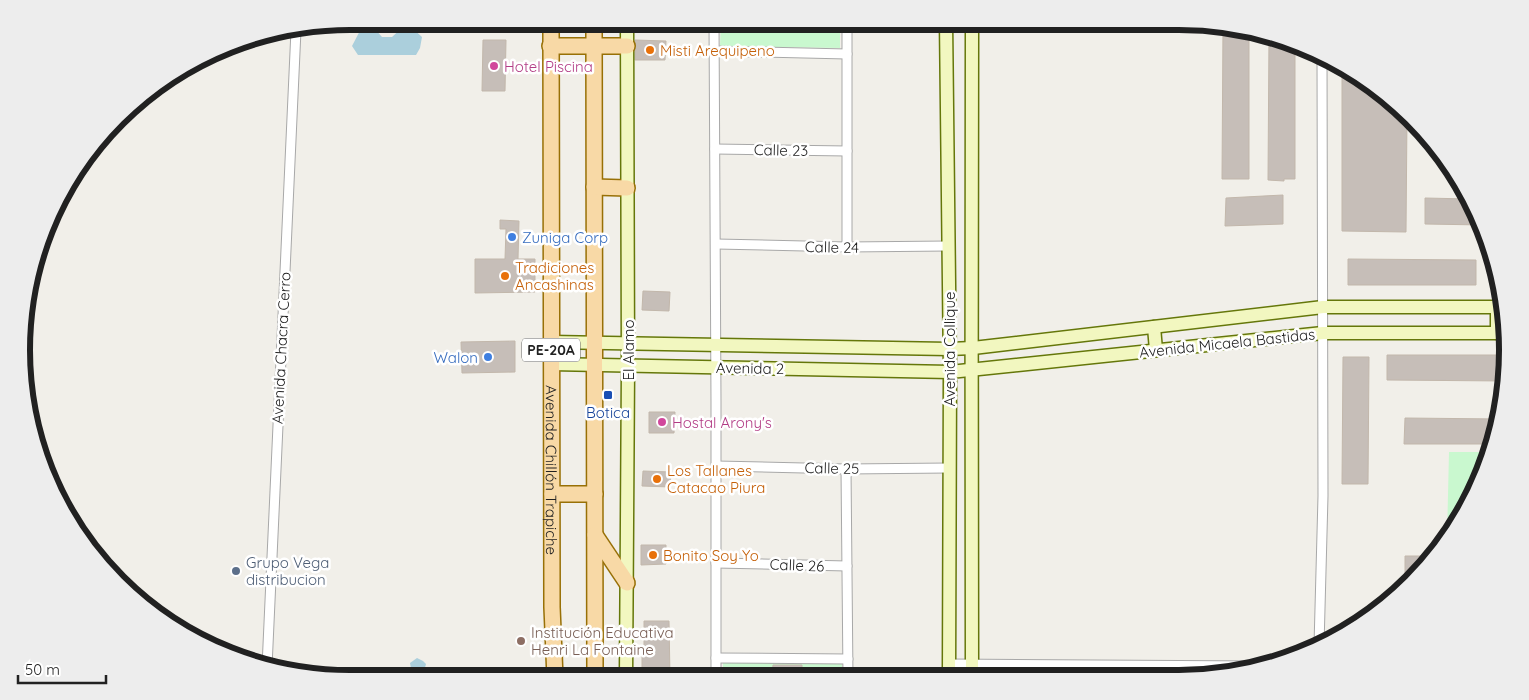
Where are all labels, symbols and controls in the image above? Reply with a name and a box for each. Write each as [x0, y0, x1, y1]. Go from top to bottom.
place label: Misti Arequipeno [660, 41, 775, 60]
marker: Misti Arequipeno [644, 44, 656, 56]
place label: Hotel Piscina [504, 57, 593, 76]
marker: Hotel Piscina [488, 60, 500, 72]
street label: Calle 23 [754, 140, 808, 160]
place label: Zuniga Corp [522, 228, 608, 247]
marker: Zuniga Corp [506, 231, 518, 243]
street label: Calle 24 [805, 237, 859, 257]
place label: Tradiciones Ancashinas [515, 258, 594, 294]
marker: Tradiciones Ancashinas [499, 270, 511, 282]
street label: Avenida Chacra Cerro [268, 271, 294, 425]
street label: Avenida Collique [940, 292, 959, 406]
street label: El Alamo [619, 319, 638, 381]
street label: Avenida Micaela Bastidas [1138, 324, 1316, 362]
road number: PE-20A [522, 338, 580, 362]
place label: Walon [434, 348, 478, 367]
marker: Walon [482, 351, 494, 363]
street label: Avenida 2 [716, 358, 784, 378]
street label: Avenida Chillón Trapiche [542, 385, 561, 555]
marker: Botica [602, 389, 614, 401]
place label: Botica [586, 403, 630, 422]
place label: Hostal Arony's [672, 413, 772, 432]
marker: Hostal Arony's [656, 416, 668, 428]
street label: Calle 25 [804, 458, 860, 478]
place label: Los Tallanes Catacao Piura [667, 461, 765, 497]
marker: Los Tallanes Catacao Piura [651, 473, 663, 485]
place label: Bonito Soy Yo [663, 546, 759, 565]
marker: Bonito Soy Yo [647, 549, 659, 561]
place label: Grupo Vega distribucion [246, 553, 329, 589]
street label: Calle 26 [769, 555, 825, 575]
marker: Grupo Vega distribucion [230, 565, 242, 577]
place label: Institución Educativa Henri La Fontaine [531, 623, 674, 659]
marker: Institución Educativa Henri La Fontaine [515, 635, 527, 647]
scale bar [18, 652, 105, 684]
text: 50 m [25, 660, 60, 679]

